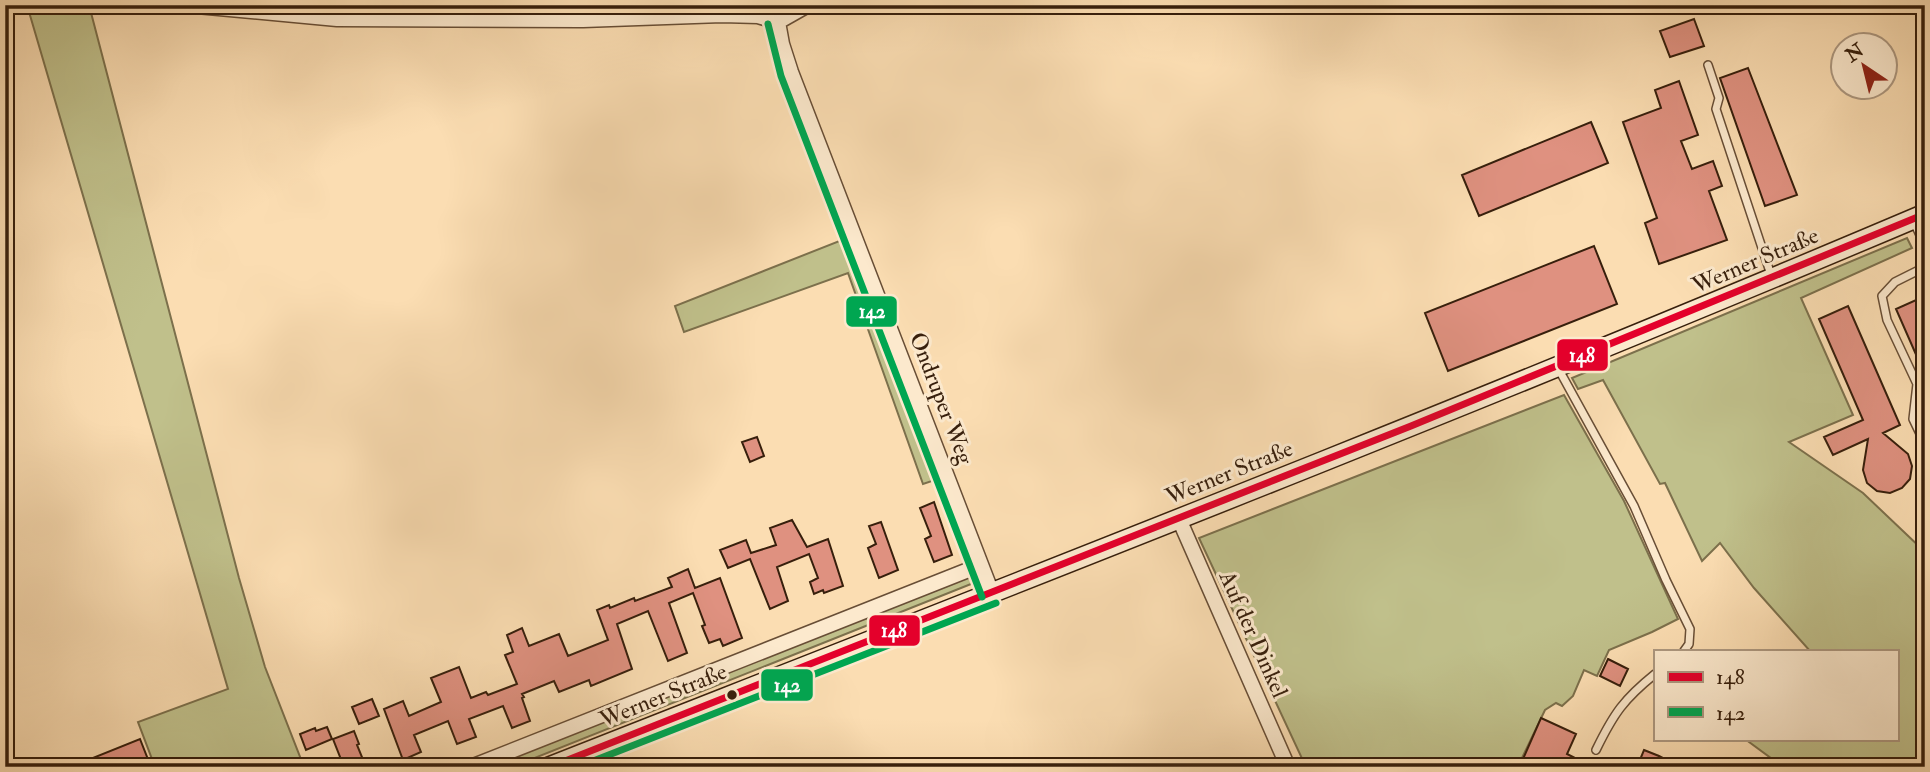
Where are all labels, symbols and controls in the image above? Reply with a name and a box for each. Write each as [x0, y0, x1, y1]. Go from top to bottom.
north arrow [1828, 32, 1898, 102]
text: N [1840, 38, 1869, 68]
street label: Werner Straße [1687, 221, 1823, 301]
line badge: 142 [845, 295, 898, 328]
text: 142 [859, 300, 886, 324]
street label: Ondruper Weg [902, 328, 980, 469]
line badge: 148 [1556, 338, 1609, 372]
text: 148 [1569, 344, 1595, 368]
street label: Werner Straße [1160, 434, 1297, 512]
street label: Auf der Dinkel [1212, 565, 1294, 702]
line badge: 148 [868, 614, 921, 647]
text: 148 [881, 619, 907, 643]
legend [1654, 650, 1898, 740]
street label: Werner Straße [594, 657, 731, 735]
text: 148 [1716, 664, 1745, 691]
line badge: 142 [760, 668, 814, 702]
text: 142 [774, 674, 801, 698]
unlabelled marker [725, 688, 739, 702]
text: 142 [1716, 700, 1745, 727]

